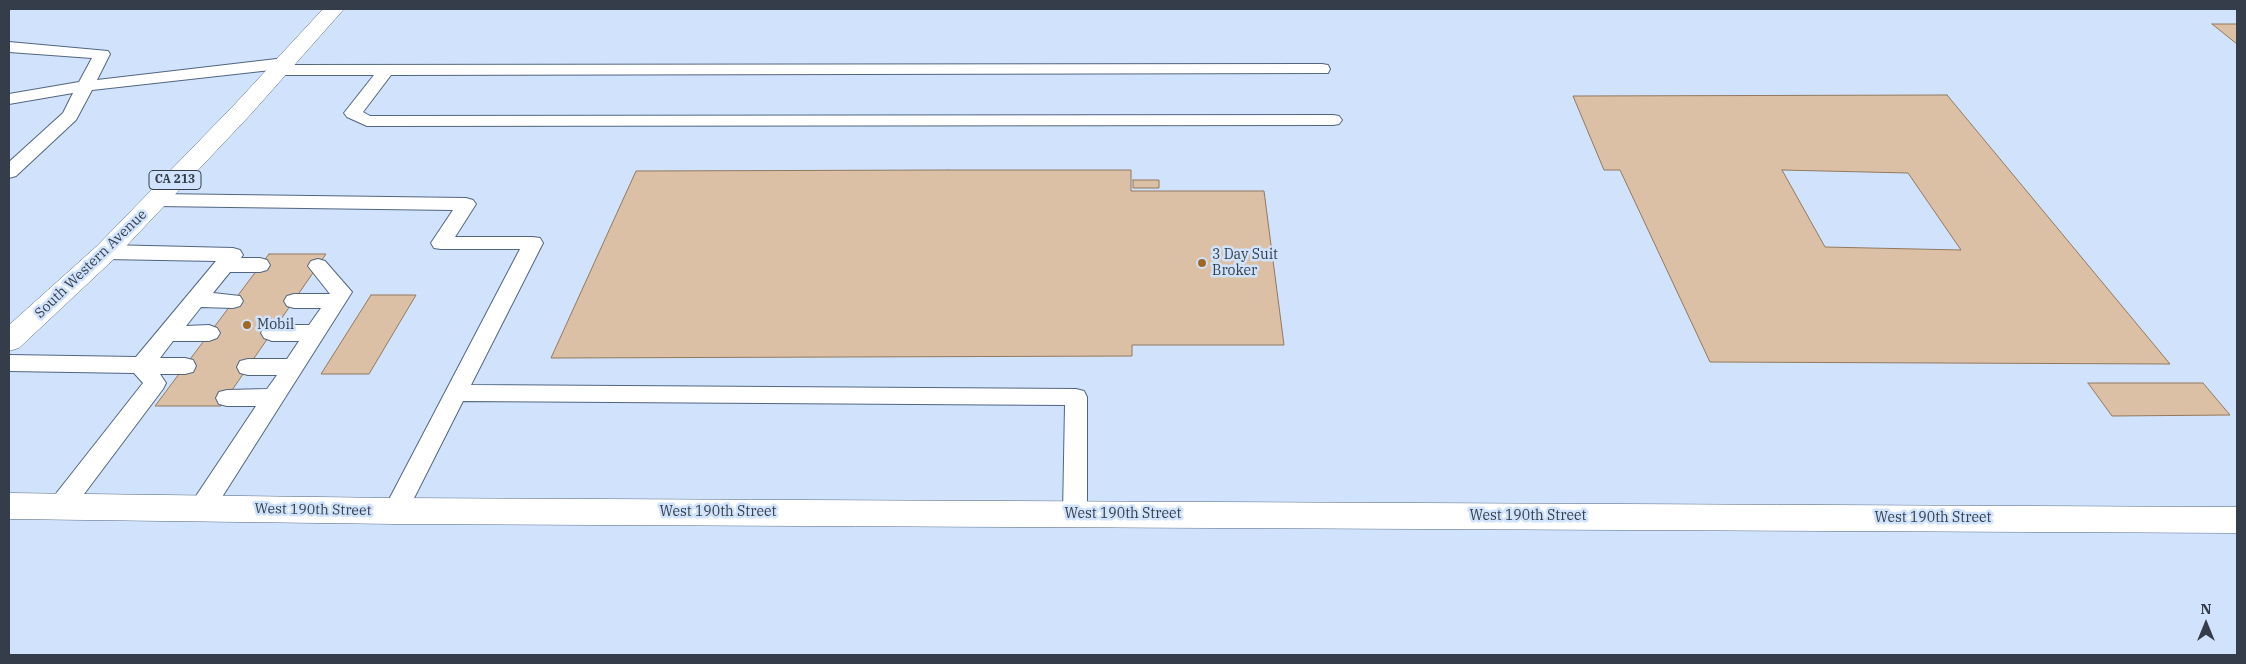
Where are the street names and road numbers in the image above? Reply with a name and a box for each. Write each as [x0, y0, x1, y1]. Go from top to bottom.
road number: CA 213 [149, 170, 201, 190]
street label: South Western Avenue [32, 206, 150, 322]
street label: West 190th Street [254, 501, 372, 519]
street label: West 190th Street [660, 504, 776, 520]
street label: West 190th Street [1065, 506, 1181, 522]
street label: West 190th Street [1470, 508, 1586, 524]
street label: West 190th Street [1875, 510, 1991, 526]

